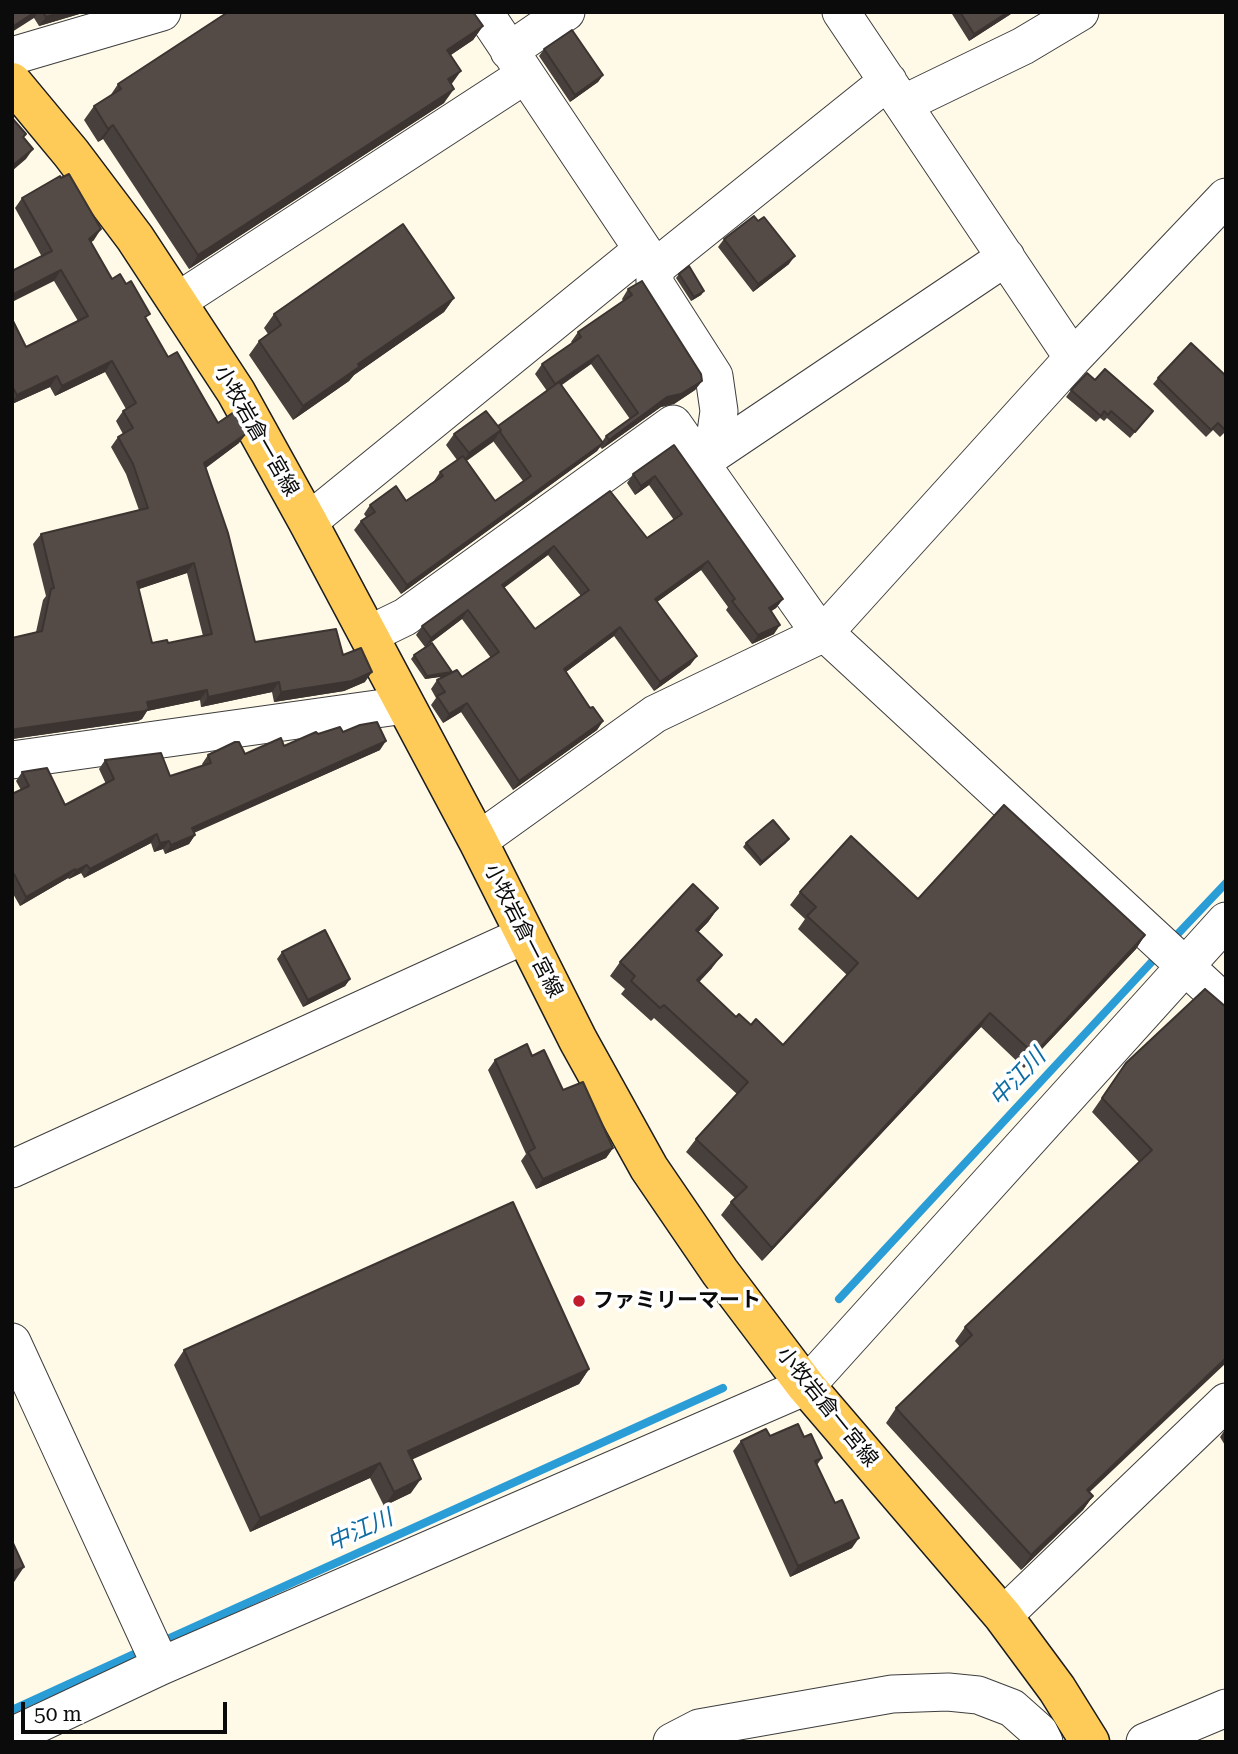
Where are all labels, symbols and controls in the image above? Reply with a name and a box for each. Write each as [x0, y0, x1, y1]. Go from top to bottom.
street label: 小牧岩倉一宮線 [208, 361, 304, 501]
street label: 小牧岩倉一宮線 [478, 860, 568, 1002]
water label: 中江川 [984, 1043, 1052, 1113]
place label: ファミリーマート [593, 1288, 761, 1314]
marker: ファミリーマート [571, 1293, 587, 1309]
street label: 小牧岩倉一宮線 [771, 1342, 883, 1472]
water label: 中江川 [323, 1504, 397, 1558]
scale bar [24, 1688, 231, 1732]
text: 50 m [34, 1702, 82, 1726]

